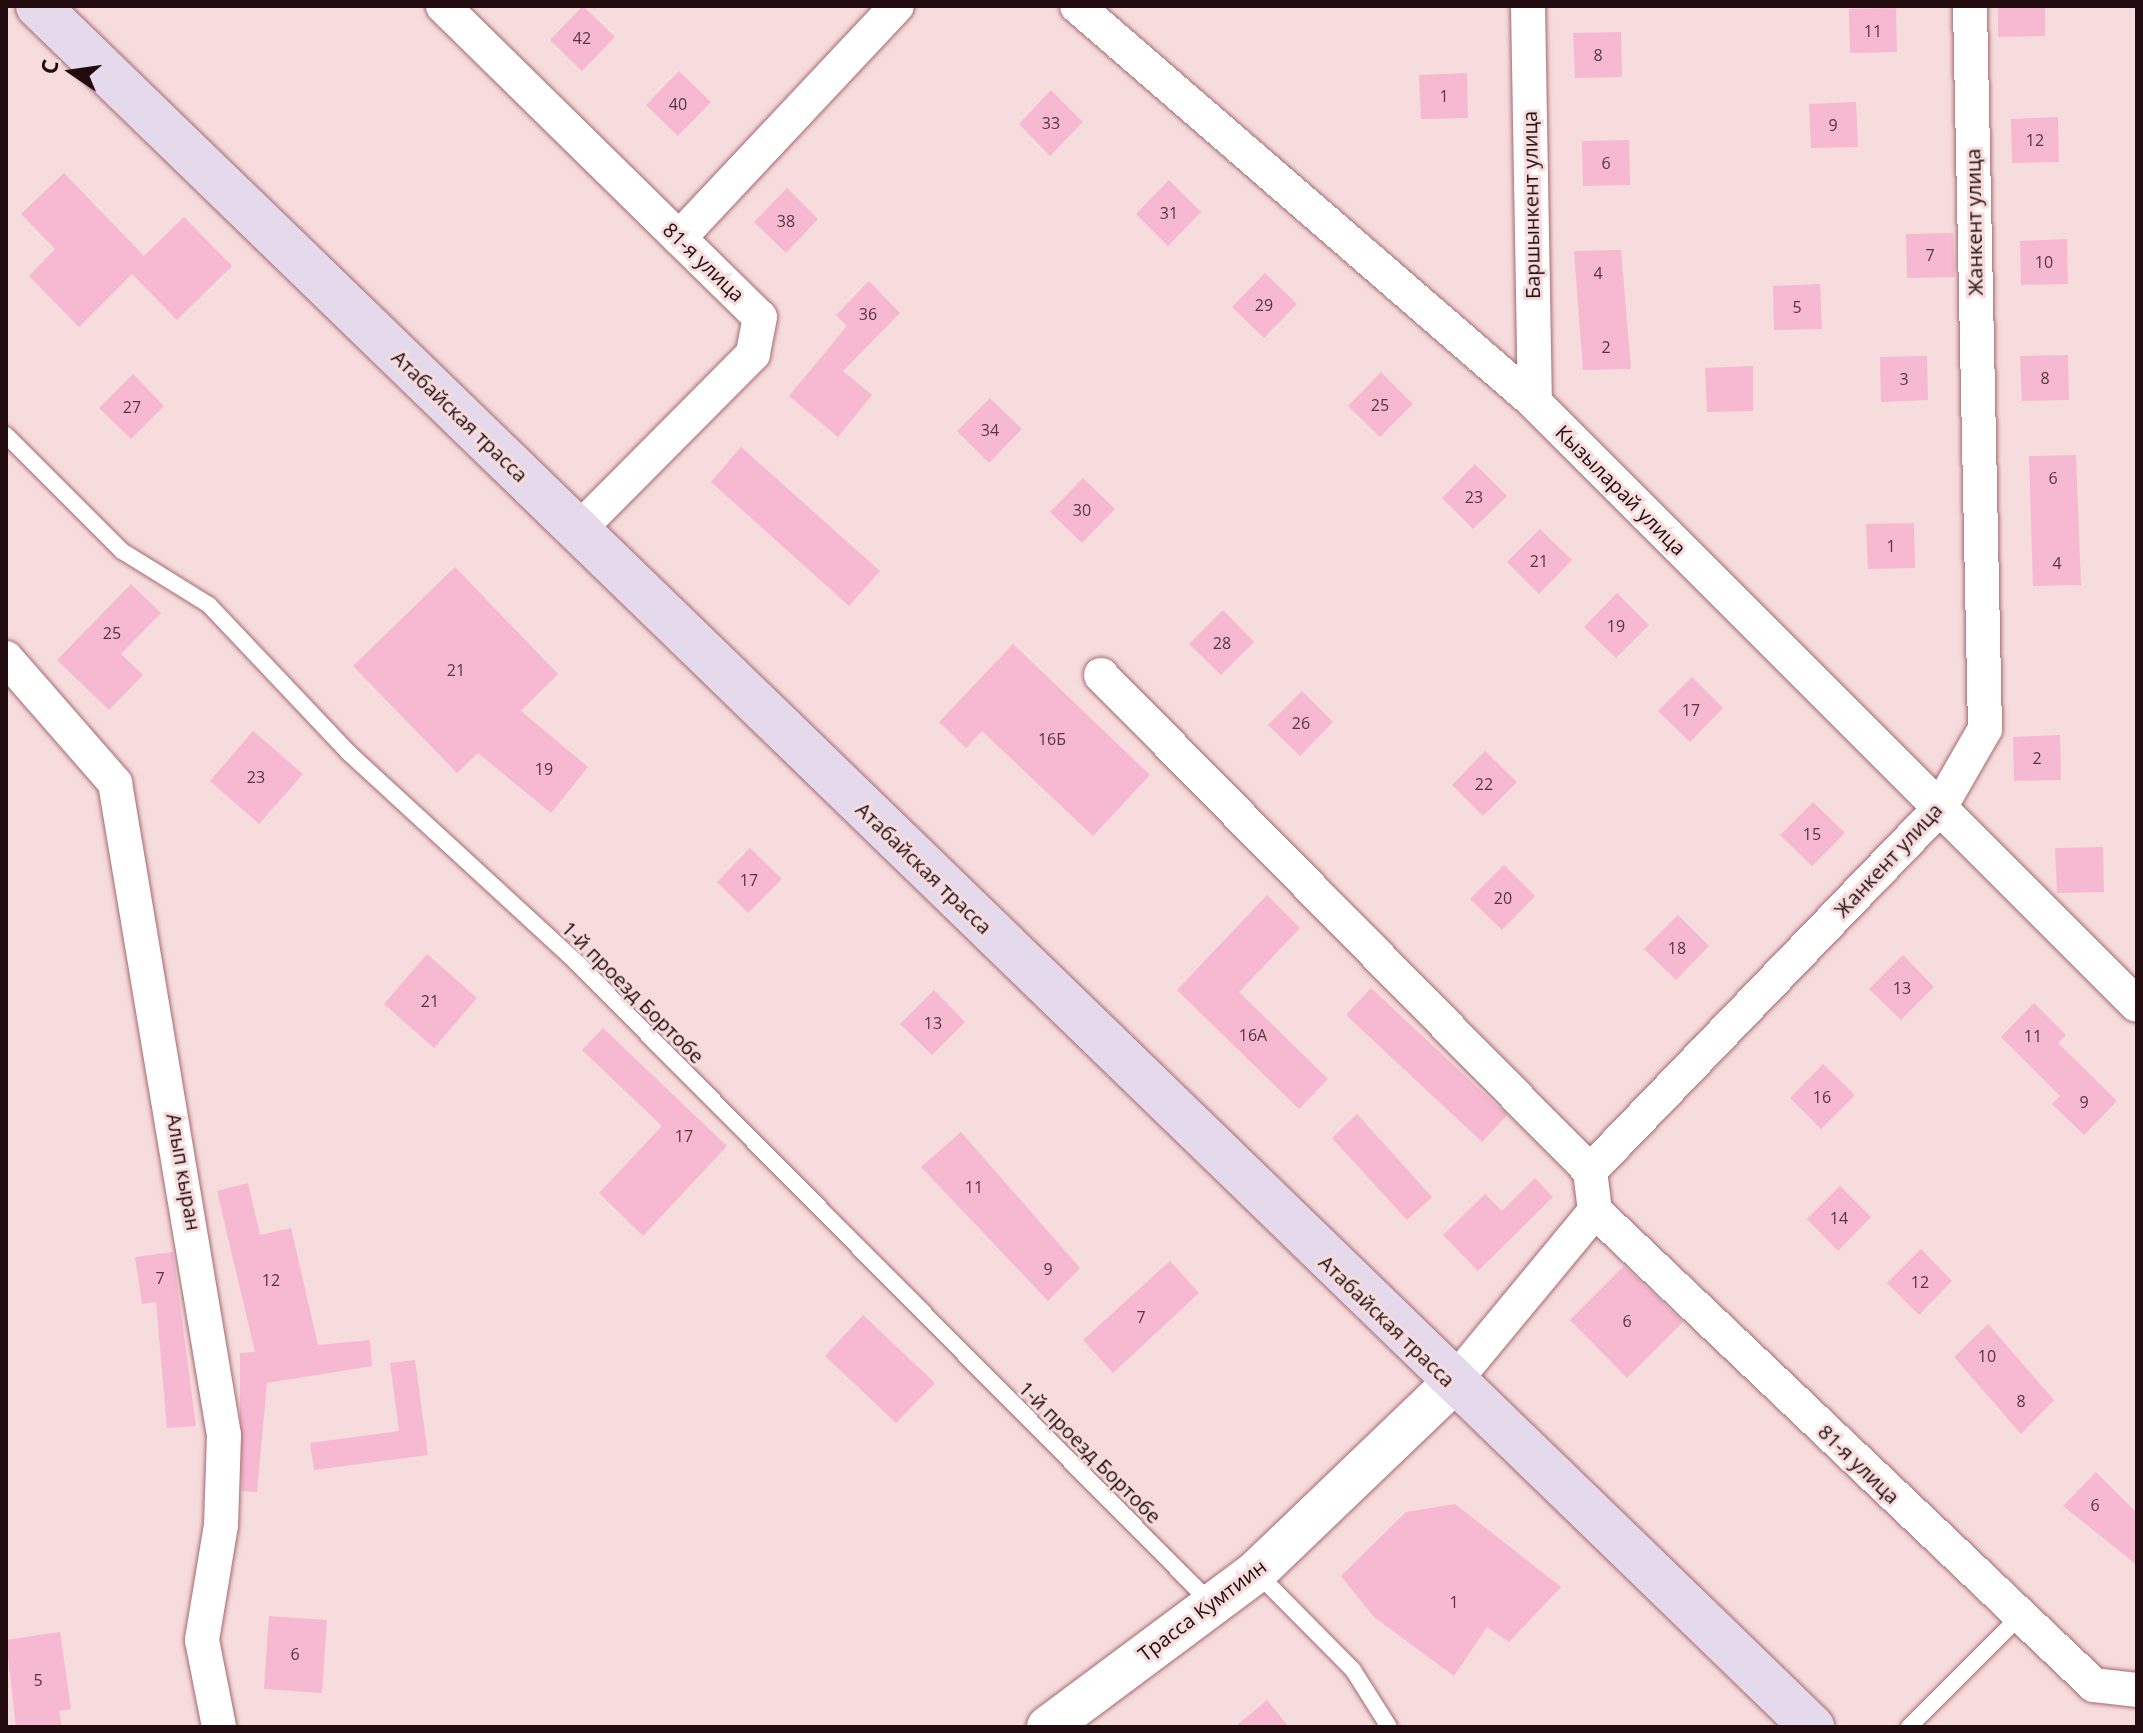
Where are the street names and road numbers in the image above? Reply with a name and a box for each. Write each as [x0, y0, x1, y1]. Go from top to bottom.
street label: Баршынкент улица [1517, 111, 1545, 299]
street label: Жанкент улица [1961, 148, 1987, 296]
street label: 81-я улица [658, 217, 750, 307]
street label: Атабайская трасса [387, 345, 533, 487]
street label: Кызыларай улица [1551, 420, 1691, 560]
street label: Атабайская трасса [851, 797, 997, 939]
street label: Жанкент улица [1829, 798, 1947, 922]
street label: 1-й проезд Бортобе [557, 916, 709, 1068]
street label: Алып кыран [162, 1111, 206, 1233]
street label: Атабайская трасса [1314, 1250, 1460, 1392]
street label: 1-й проезд Бортобе [1014, 1376, 1166, 1528]
street label: 81-я улица [1813, 1419, 1905, 1509]
street label: Трасса Кумтиин [1133, 1554, 1271, 1666]

